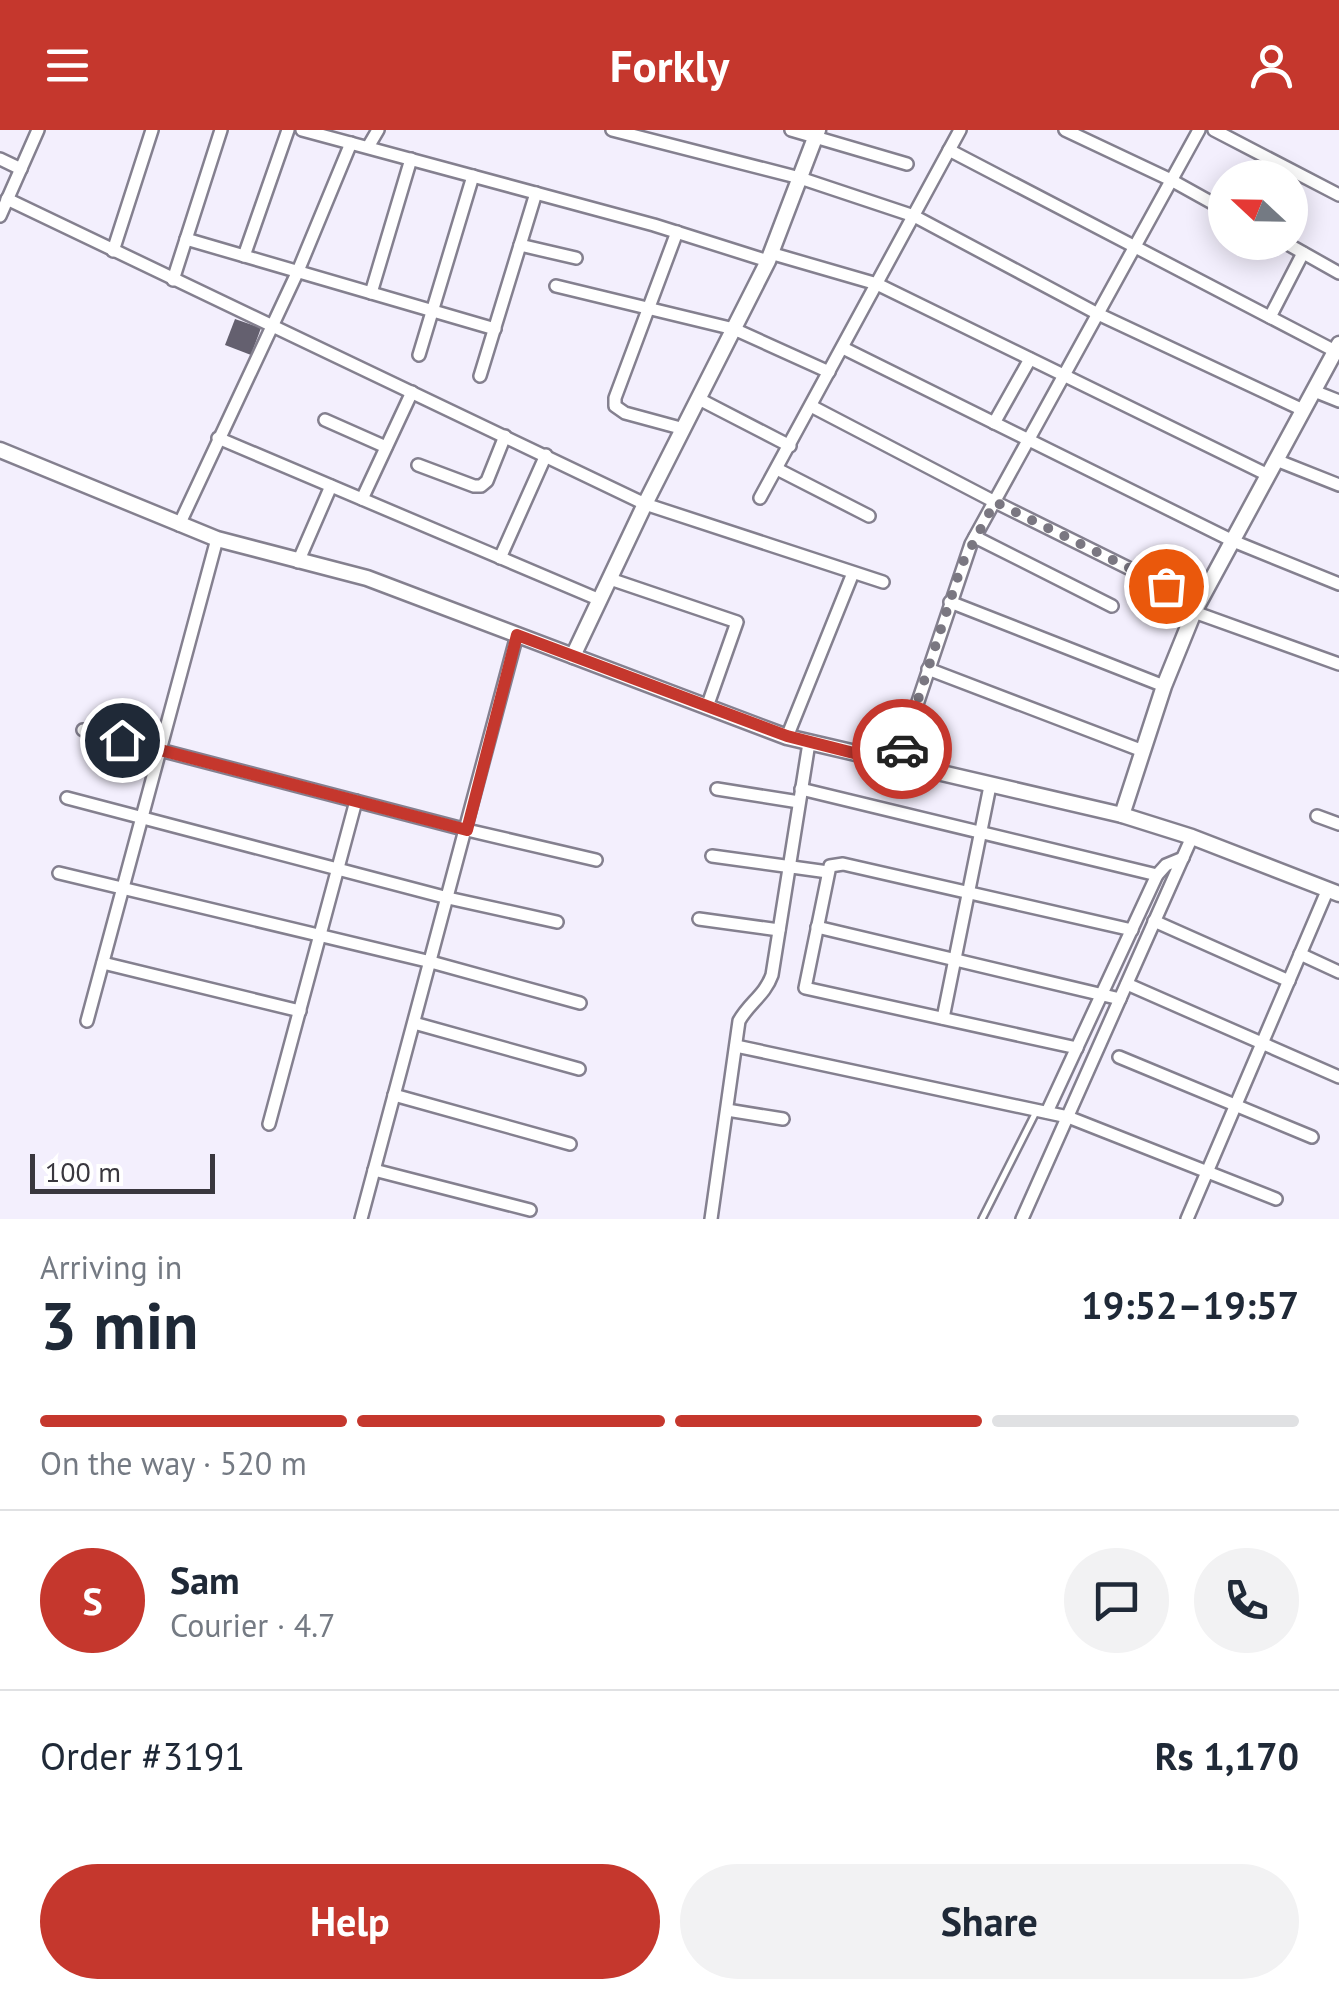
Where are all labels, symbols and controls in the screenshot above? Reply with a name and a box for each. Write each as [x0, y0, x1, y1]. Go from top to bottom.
text: Forkly [610, 36, 729, 94]
icon: menu [40, 38, 95, 93]
icon: person [1244, 38, 1299, 93]
north arrow [1208, 160, 1308, 260]
map controls [1208, 160, 1308, 260]
pin [1124, 544, 1209, 629]
icon: bag [1139, 559, 1194, 614]
pin [80, 698, 165, 783]
courier [852, 699, 952, 799]
icon: home [95, 713, 150, 768]
icon: car [875, 722, 930, 777]
scale bar [30, 1149, 215, 1194]
text: 100 m [45, 1153, 121, 1190]
text: Arriving in [40, 1246, 182, 1288]
text: 19:52–19:57 [1081, 1280, 1299, 1329]
text: 3 min [40, 1283, 199, 1367]
text: On the way · 520 m [40, 1442, 307, 1484]
button: chat [1064, 1548, 1169, 1653]
button: phone [1194, 1548, 1299, 1653]
text: Sam [170, 1555, 240, 1604]
text: S [82, 1576, 103, 1625]
text: Courier · 4.7 [170, 1604, 336, 1646]
text: Order #3191 [40, 1731, 245, 1780]
text: Rs 1,170 [1155, 1731, 1299, 1780]
button: Help [40, 1864, 660, 1979]
button: Share [680, 1864, 1299, 1979]

